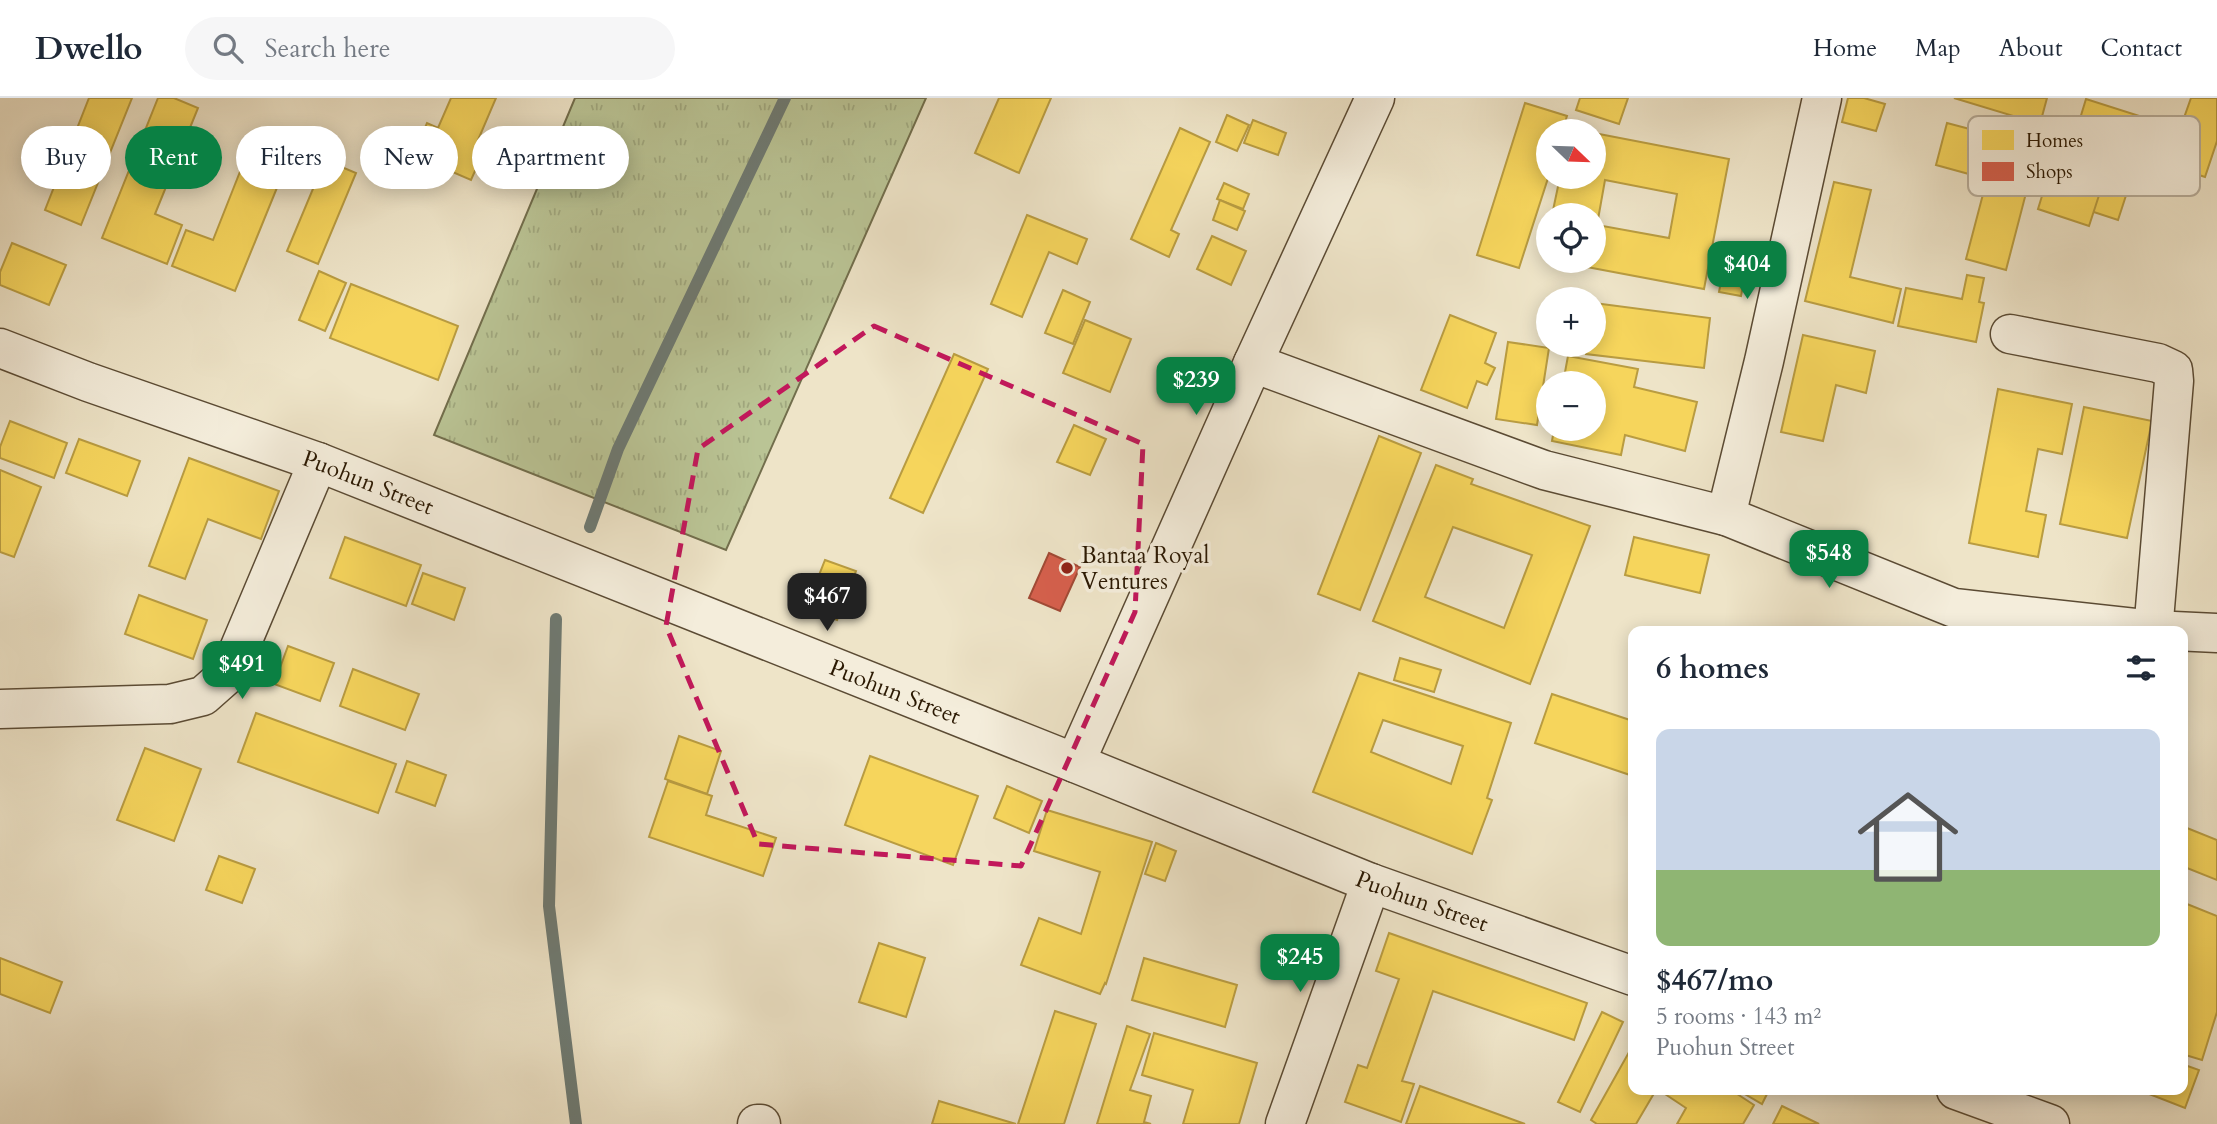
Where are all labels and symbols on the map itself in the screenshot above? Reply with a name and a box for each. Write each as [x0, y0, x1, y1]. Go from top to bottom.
legend [1968, 116, 2200, 196]
north arrow [1536, 119, 1606, 189]
text: Homes [2026, 128, 2083, 154]
text: Shops [2026, 159, 2073, 185]
pin: $404 [1706, 242, 1788, 301]
pin: $239 [1155, 358, 1237, 417]
street label: Puohun Street [298, 443, 438, 522]
pin: $548 [1788, 531, 1870, 590]
place label: Bantaa Royal Ventures [1081, 540, 1209, 597]
marker: Bantaa Royal Ventures [1059, 560, 1075, 576]
pin: $467 [786, 574, 868, 633]
pin: $491 [201, 642, 283, 701]
street label: Puohun Street [825, 652, 965, 732]
street label: Puohun Street [1351, 863, 1492, 939]
pin: $245 [1259, 934, 1341, 994]

